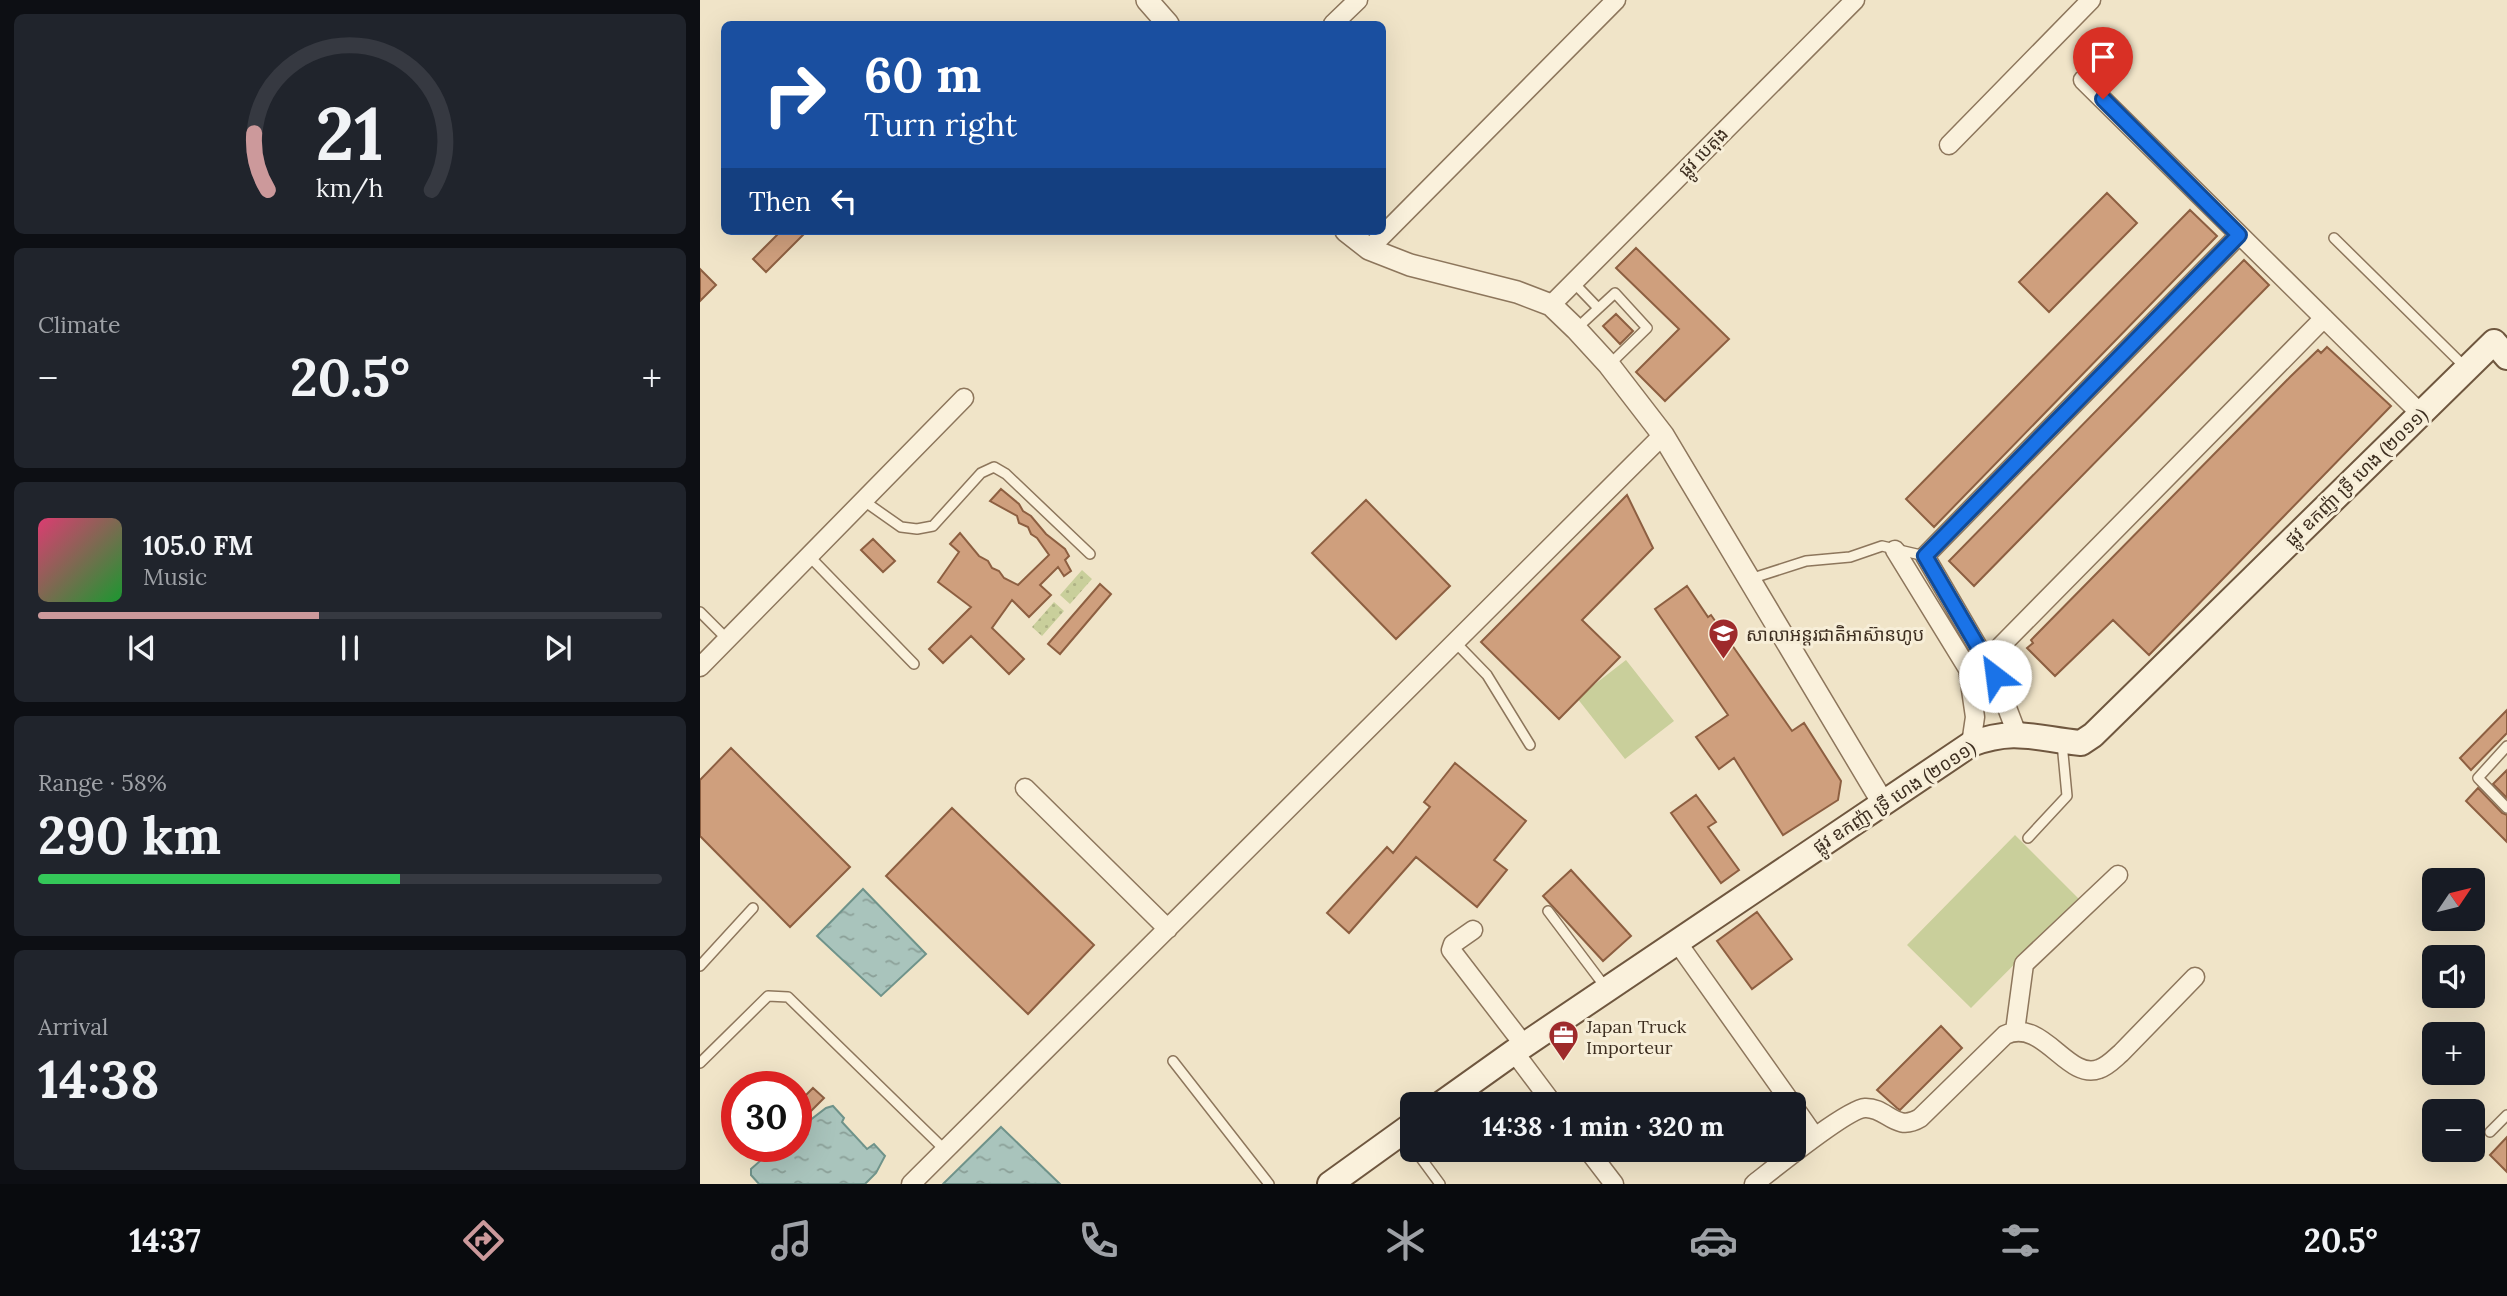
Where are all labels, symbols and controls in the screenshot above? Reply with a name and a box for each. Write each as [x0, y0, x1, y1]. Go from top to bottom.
pin [2073, 27, 2133, 99]
icon: arrive [2084, 38, 2122, 76]
text: 60 m [864, 43, 981, 105]
icon: right [749, 49, 840, 140]
text: 21 [316, 87, 384, 180]
text: Turn right [864, 104, 1017, 145]
street label: ផ្លូវ បេតុង [1673, 122, 1737, 186]
text: km/h [316, 172, 384, 204]
icon: left [825, 182, 863, 220]
text: Then [749, 185, 811, 218]
text: Climate [38, 310, 120, 339]
text: 20.5° [290, 344, 410, 410]
text: − [38, 354, 58, 402]
text: + [642, 354, 662, 402]
street label: ផ្លូវ ឧកញ៉ា ទ្រី ហេង (២០១១) [2280, 403, 2436, 555]
text: 105.0 FM [143, 529, 253, 562]
text: Music [143, 562, 207, 591]
school or university icon: សាលាអន្ដរជាតិអាស៊ានហូប [1706, 617, 1740, 661]
place label: សាលាអន្ដរជាតិអាស៊ានហូប [1746, 623, 1924, 646]
icon: previous [123, 629, 161, 667]
icon: pause [331, 629, 369, 667]
icon: next [539, 629, 577, 667]
position arrow [1958, 639, 2032, 713]
street label: ផ្លូវ ឧកញ៉ា ទ្រី ហេង (២០១១) [1808, 736, 1983, 863]
text: Range · 58% [38, 768, 167, 797]
text: 290 km [38, 802, 221, 868]
north arrow [2422, 868, 2485, 931]
map controls [2422, 868, 2485, 1162]
button: sound [2422, 945, 2485, 1008]
text: Arrival [38, 1012, 108, 1041]
place label: Japan Truck Importeur [1585, 1015, 1687, 1059]
office icon: Japan Truck Importeur [1546, 1019, 1580, 1063]
button: + [2422, 1022, 2485, 1085]
text: 14:38 [38, 1046, 159, 1112]
speed limit sign: 30 [721, 1071, 812, 1162]
button: − [2422, 1099, 2485, 1162]
text: 14:38 · 1 min · 320 m [1482, 1110, 1724, 1143]
icon: directions [459, 1216, 508, 1265]
icon: music [767, 1216, 816, 1265]
icon: phone [1074, 1216, 1123, 1265]
icon: climate [1381, 1216, 1430, 1265]
icon: car [1689, 1216, 1738, 1265]
icon: filters [1996, 1216, 2045, 1265]
text: 14:37 [129, 1220, 201, 1261]
text: 20.5° [2304, 1220, 2378, 1261]

